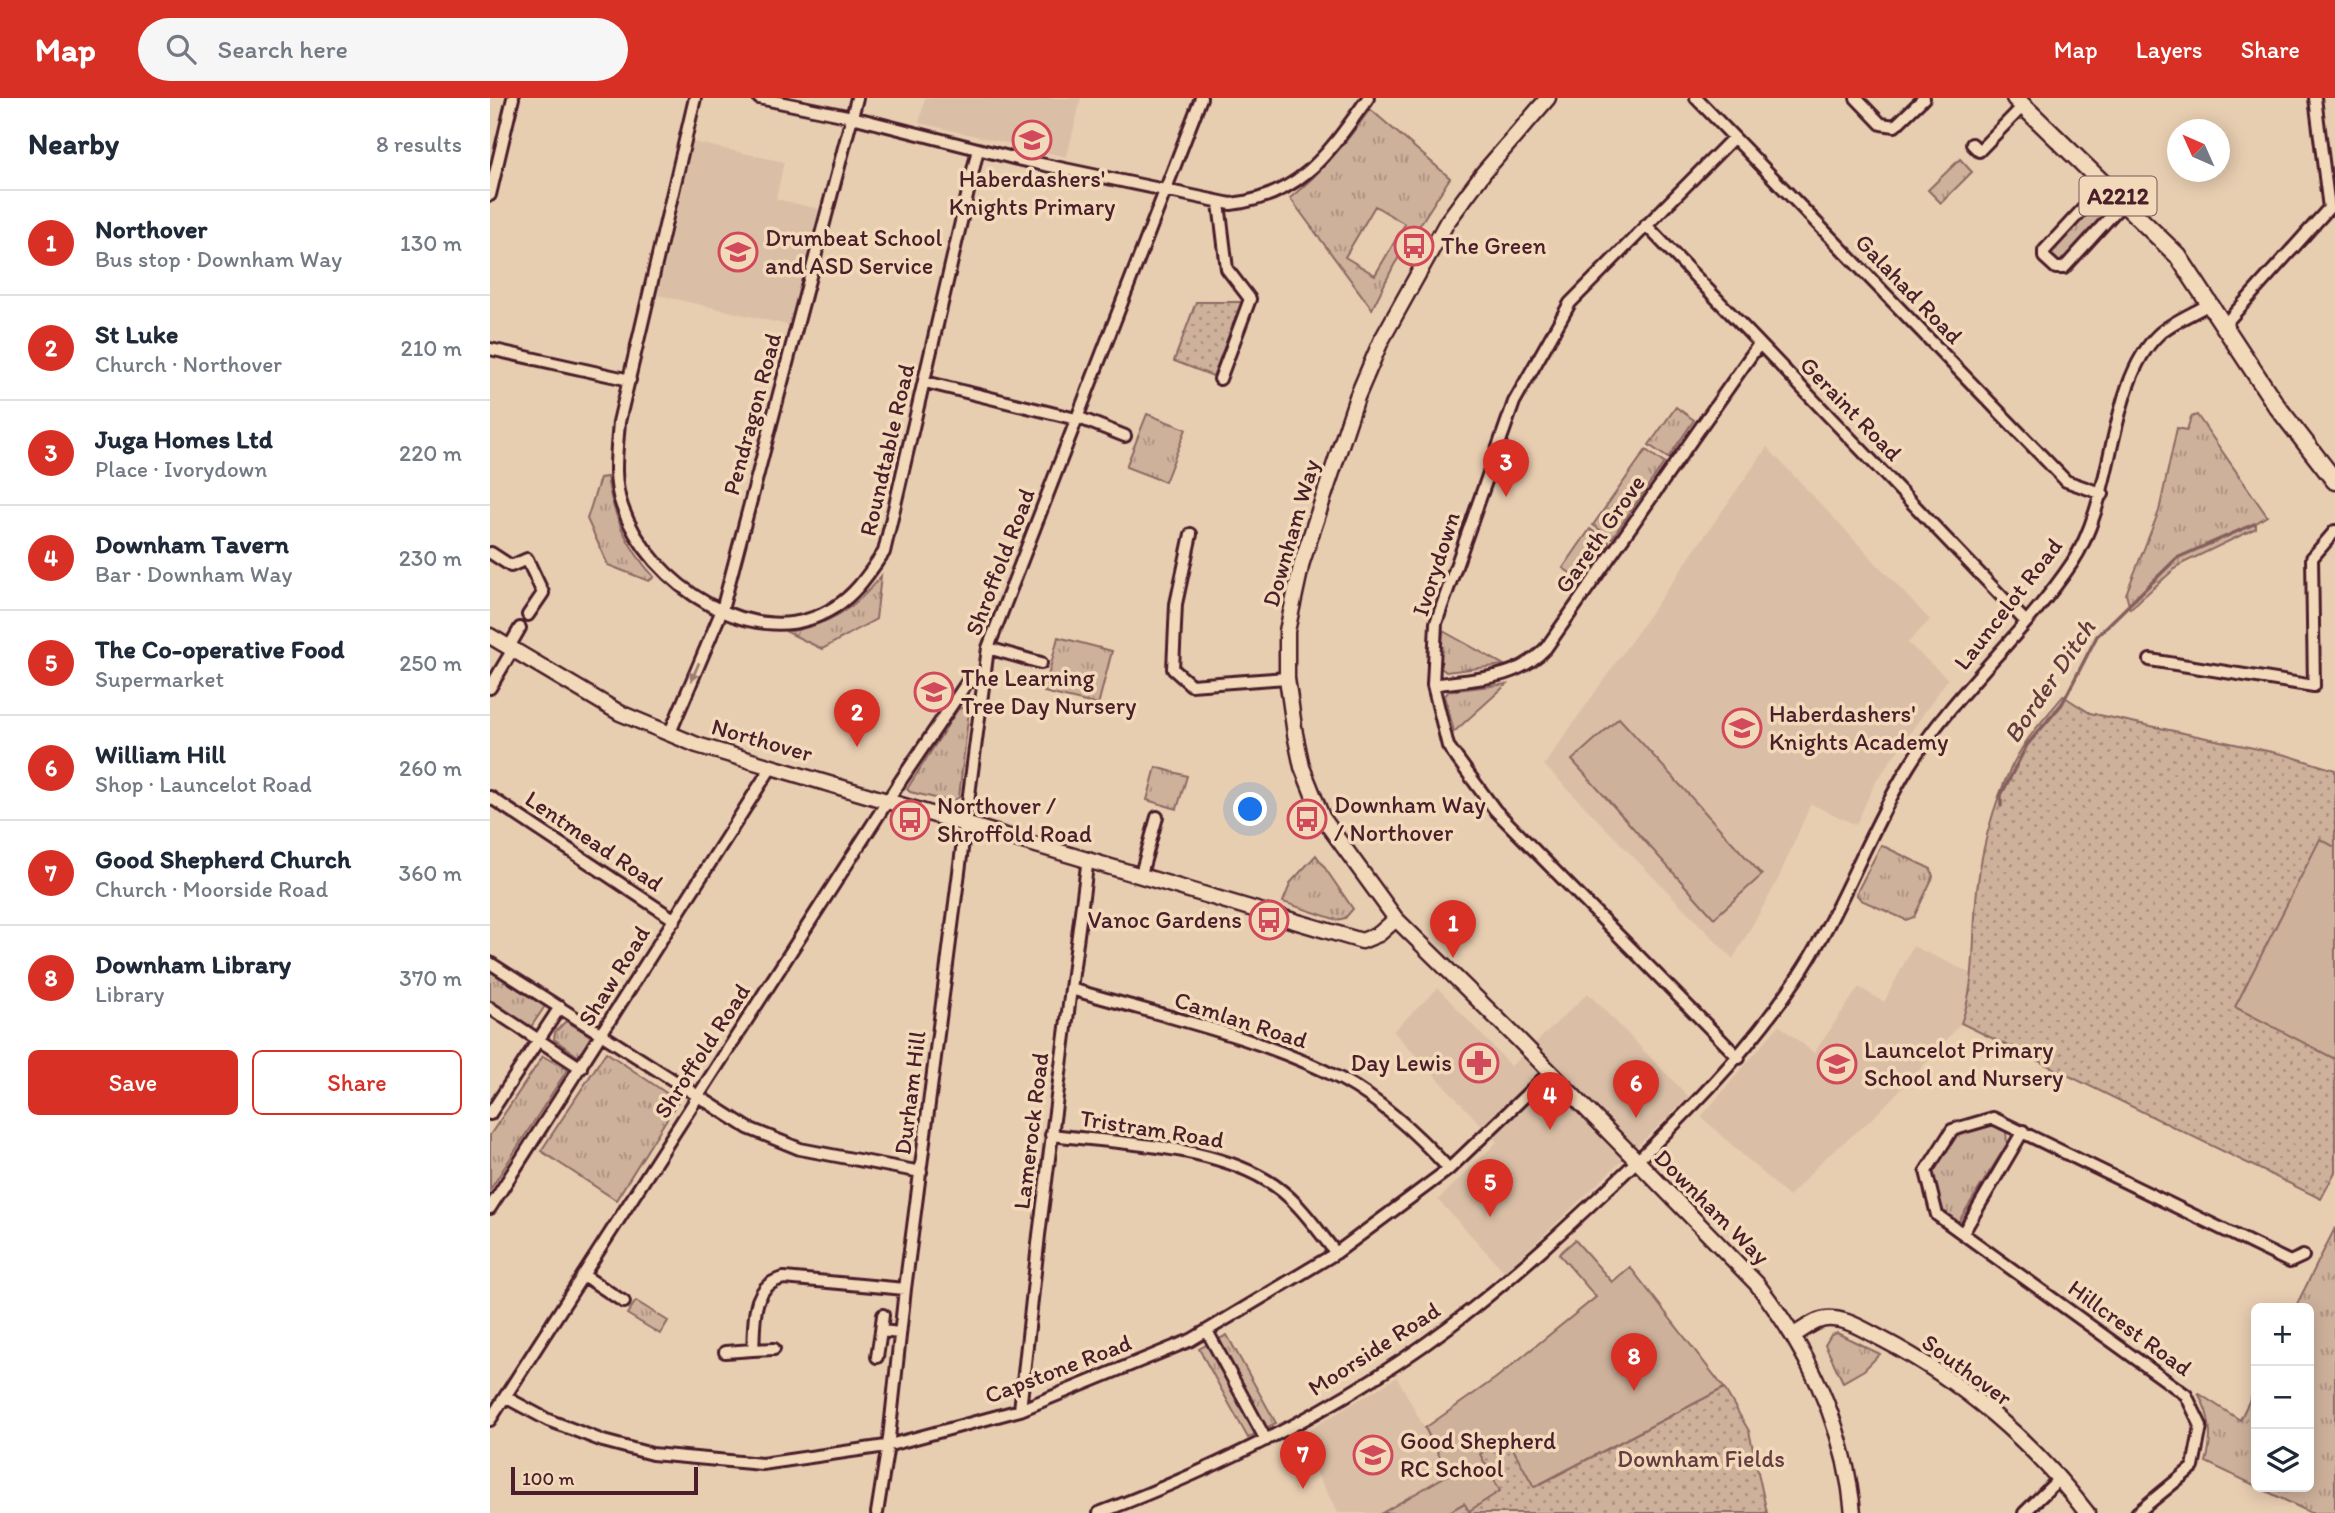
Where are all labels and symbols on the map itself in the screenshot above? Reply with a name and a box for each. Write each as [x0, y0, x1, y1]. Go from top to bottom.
school or university icon: Haberdashers' Knights Primary [1011, 119, 1053, 161]
north arrow [2167, 119, 2230, 182]
place label: Haberdashers' Knights Primary [949, 164, 1116, 221]
road number: A2212 [2080, 176, 2156, 216]
place label: Drumbeat School and ASD Service [765, 223, 942, 280]
bus stop icon: The Green [1393, 225, 1435, 267]
street label: Galahad Road [1849, 227, 1969, 350]
school or university icon: Drumbeat School and ASD Service [717, 231, 759, 273]
place label: The Green [1441, 231, 1547, 260]
street label: Pendragon Road [716, 330, 787, 498]
street label: Geraint Road [1794, 350, 1908, 467]
street label: Roundtable Road [853, 361, 920, 539]
pin: 3 [1483, 439, 1529, 497]
street label: Downham Way [1256, 456, 1325, 610]
street label: Gareth Grove [1548, 469, 1651, 599]
street label: Shroffold Road [958, 484, 1041, 639]
street label: Ivorydown [1405, 508, 1466, 620]
street label: Launcelot Road [1947, 532, 2068, 675]
water label: Border Ditch [1996, 613, 2102, 749]
one-way arrow [689, 662, 700, 683]
place label: The Learning Tree Day Nursery [961, 663, 1137, 720]
school or university icon: The Learning Tree Day Nursery [913, 671, 955, 713]
pin: 2 [834, 689, 880, 747]
place label: Haberdashers' Knights Academy [1769, 699, 1949, 756]
school or university icon: Haberdashers' Knights Academy [1721, 707, 1763, 749]
street label: Northover [708, 711, 816, 768]
street label: Lentmead Road [520, 784, 669, 897]
place label: Downham Way / Northover [1334, 790, 1486, 847]
place label: Northover / Shroffold Road [937, 791, 1092, 848]
your location [1233, 792, 1267, 826]
bus stop icon: Downham Way / Northover [1286, 798, 1328, 840]
bus stop icon: Northover / Shroffold Road [889, 799, 931, 841]
bus stop icon: Vanoc Gardens [1248, 899, 1290, 941]
pin: 1 [1430, 900, 1476, 958]
place label: Vanoc Gardens [1088, 905, 1242, 934]
street label: Shaw Road [571, 920, 656, 1031]
street label: Shroffold Road [647, 978, 756, 1124]
street label: Camlan Road [1171, 984, 1311, 1055]
street label: Durham Hill [888, 1029, 932, 1157]
place label: Launcelot Primary School and Nursery [1864, 1035, 2064, 1092]
pharmacy icon: Day Lewis [1458, 1042, 1500, 1084]
school or university icon: Launcelot Primary School and Nursery [1816, 1043, 1858, 1085]
place label: Day Lewis [1350, 1048, 1452, 1077]
street label: Lamerock Road [1006, 1051, 1055, 1211]
pin: 6 [1613, 1060, 1659, 1118]
pin: 4 [1527, 1072, 1573, 1130]
street label: Tristram Road [1078, 1103, 1226, 1154]
street label: Downham Way [1648, 1143, 1776, 1271]
pin: 5 [1467, 1159, 1513, 1217]
street label: Hillcrest Road [2063, 1273, 2198, 1382]
street label: Moorside Road [1302, 1295, 1445, 1402]
street label: Capstone Road [981, 1327, 1135, 1410]
street label: Southover [1917, 1327, 2018, 1412]
pin: 8 [1611, 1333, 1657, 1391]
place label: Good Shepherd RC School [1400, 1426, 1556, 1483]
pin: 7 [1280, 1431, 1326, 1489]
school or university icon: Good Shepherd RC School [1352, 1434, 1394, 1476]
park label: Downham Fields [1617, 1444, 1785, 1473]
scale bar [511, 1464, 698, 1496]

